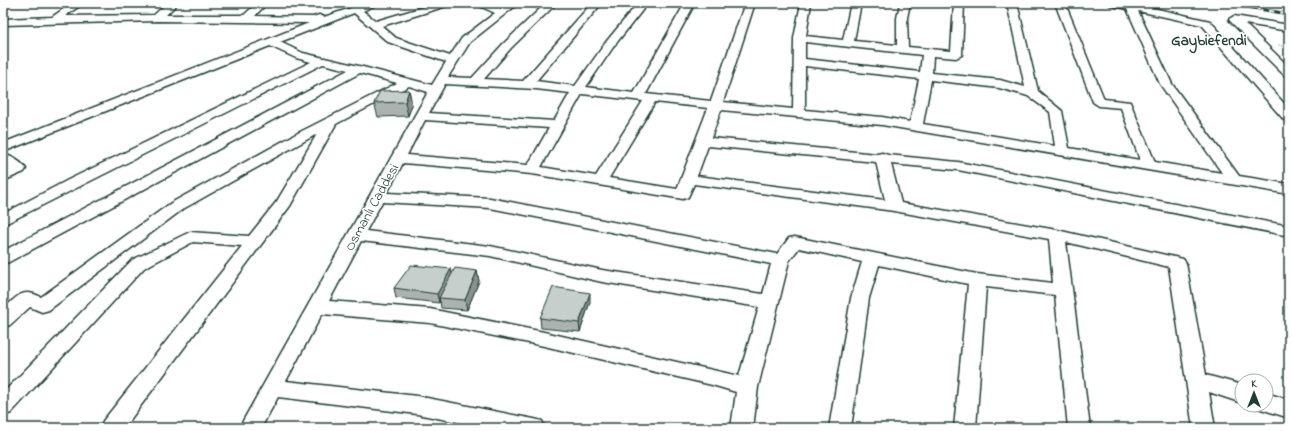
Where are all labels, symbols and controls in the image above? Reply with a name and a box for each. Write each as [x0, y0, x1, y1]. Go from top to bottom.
district label: Gaybiefendi [1171, 30, 1247, 54]
street label: Osmanlı Caddesi [340, 160, 405, 255]
north arrow [1234, 373, 1274, 413]
text: K [1251, 376, 1257, 392]

